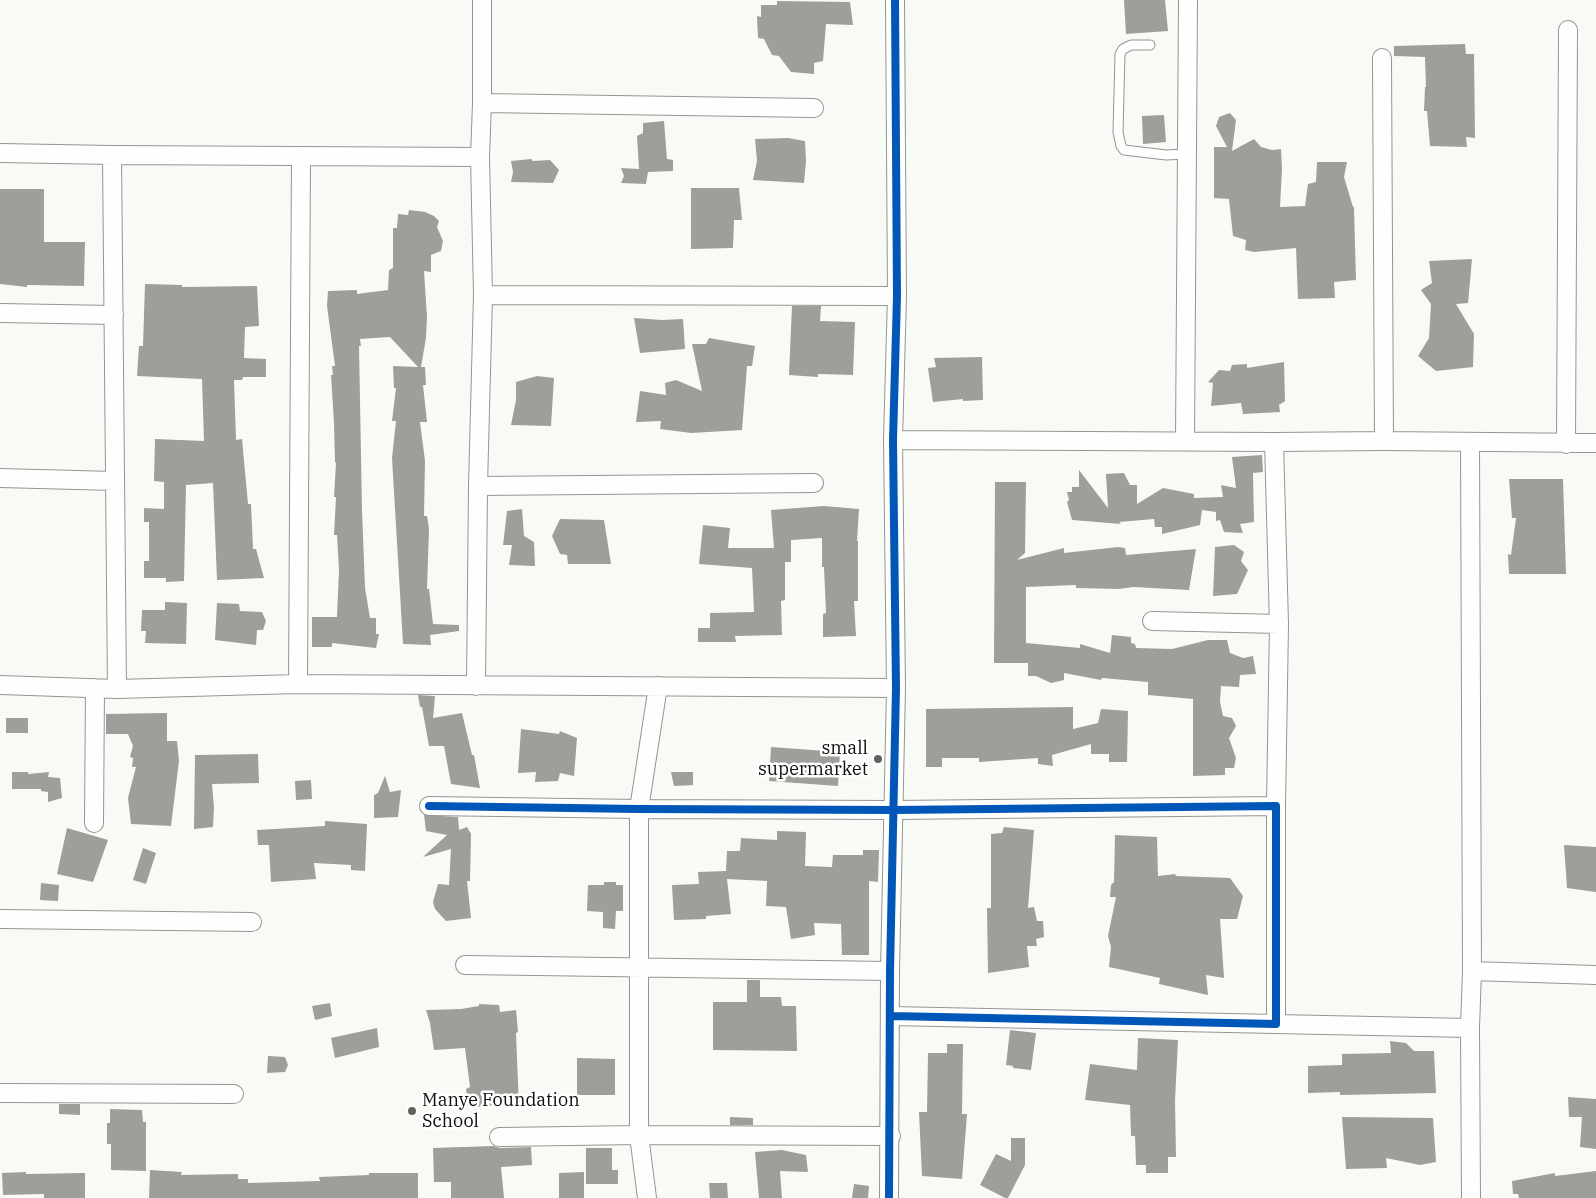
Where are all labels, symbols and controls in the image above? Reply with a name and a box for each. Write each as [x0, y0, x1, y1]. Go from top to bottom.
place label: small supermarket [758, 738, 868, 781]
marker: small supermarket [872, 753, 884, 765]
place label: Manye Foundation School [422, 1090, 580, 1132]
marker: Manye Foundation School [406, 1105, 418, 1117]

